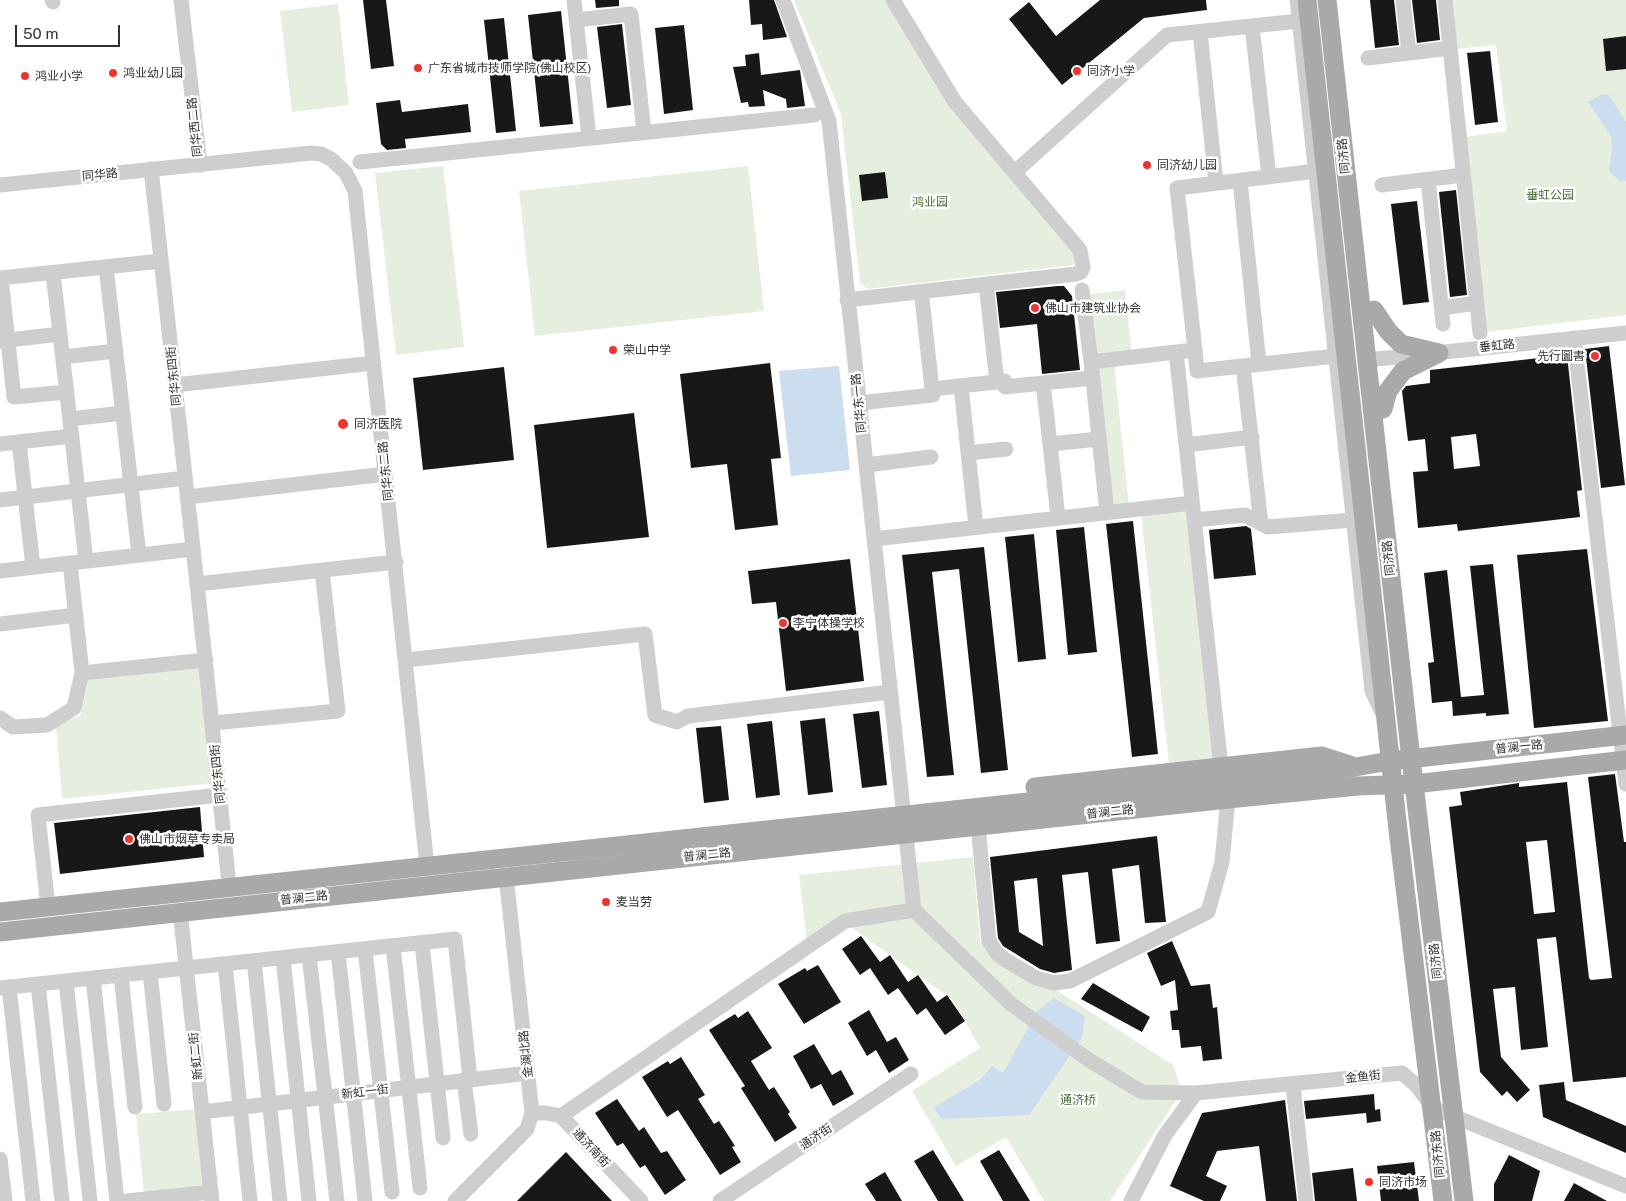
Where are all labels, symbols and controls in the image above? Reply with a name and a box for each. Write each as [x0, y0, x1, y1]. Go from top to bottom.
scale bar [18, 15, 122, 47]
text: 50 m [23, 25, 58, 42]
place label: 广东省城市技师学院(佛山校区) [428, 61, 591, 75]
marker: 广东省城市技师学院(佛山校区) [412, 62, 424, 74]
place label: 同济小学 [1087, 64, 1135, 78]
marker: 同济小学 [1071, 65, 1083, 77]
place label: 鸿业幼儿园 [123, 66, 183, 80]
marker: 鸿业幼儿园 [107, 67, 119, 79]
place label: 鸿业小学 [35, 69, 83, 83]
marker: 鸿业小学 [19, 70, 31, 82]
street label: 同华西二路 [185, 96, 205, 158]
street label: 同济路 [1335, 137, 1353, 175]
place label: 同济幼儿园 [1157, 158, 1217, 172]
marker: 同济幼儿园 [1141, 159, 1153, 171]
street label: 同华路 [81, 166, 119, 184]
park label: 垂虹公园 [1526, 188, 1574, 202]
park label: 鸿业园 [912, 195, 948, 209]
place label: 佛山市建筑业协会 [1045, 301, 1141, 315]
marker: 佛山市建筑业协会 [1029, 302, 1041, 314]
street label: 垂虹路 [1478, 337, 1516, 355]
place label: 荣山中学 [623, 343, 671, 357]
marker: 荣山中学 [607, 344, 619, 356]
street label: 同华东四街 [164, 345, 184, 407]
place label: 先行圖書 [1537, 349, 1585, 363]
marker: 先行圖書 [1589, 350, 1601, 362]
street label: 同华东一路 [849, 372, 869, 434]
marker: 同济医院 [336, 417, 350, 431]
place label: 同济医院 [354, 417, 402, 431]
street label: 同华东二路 [376, 440, 396, 502]
street label: 同济路 [1380, 539, 1398, 577]
place label: 李宁体操学校 [793, 616, 865, 630]
marker: 李宁体操学校 [777, 617, 789, 629]
street label: 普澜一路 [1494, 737, 1544, 757]
street label: 同华东四街 [208, 743, 228, 805]
street label: 普澜二路 [1085, 802, 1135, 822]
place label: 佛山市烟草专卖局 [139, 832, 235, 846]
marker: 佛山市烟草专卖局 [123, 833, 135, 845]
street label: 普澜二路 [682, 845, 732, 865]
street label: 普澜二路 [279, 888, 329, 908]
place label: 麦当劳 [616, 895, 652, 909]
marker: 麦当劳 [600, 896, 612, 908]
street label: 同济路 [1427, 942, 1445, 980]
street label: 金澜北路 [516, 1029, 536, 1079]
street label: 新虹二街 [186, 1031, 206, 1081]
street label: 金鱼街 [1344, 1068, 1382, 1086]
street label: 新虹一街 [340, 1082, 390, 1102]
park label: 通济桥 [1060, 1093, 1096, 1107]
street label: 通济街 [797, 1121, 835, 1153]
street label: 通济南街 [569, 1126, 613, 1170]
street label: 同济东路 [1428, 1129, 1448, 1179]
place label: 同济市场 [1379, 1175, 1427, 1189]
marker: 同济市场 [1363, 1176, 1375, 1188]

